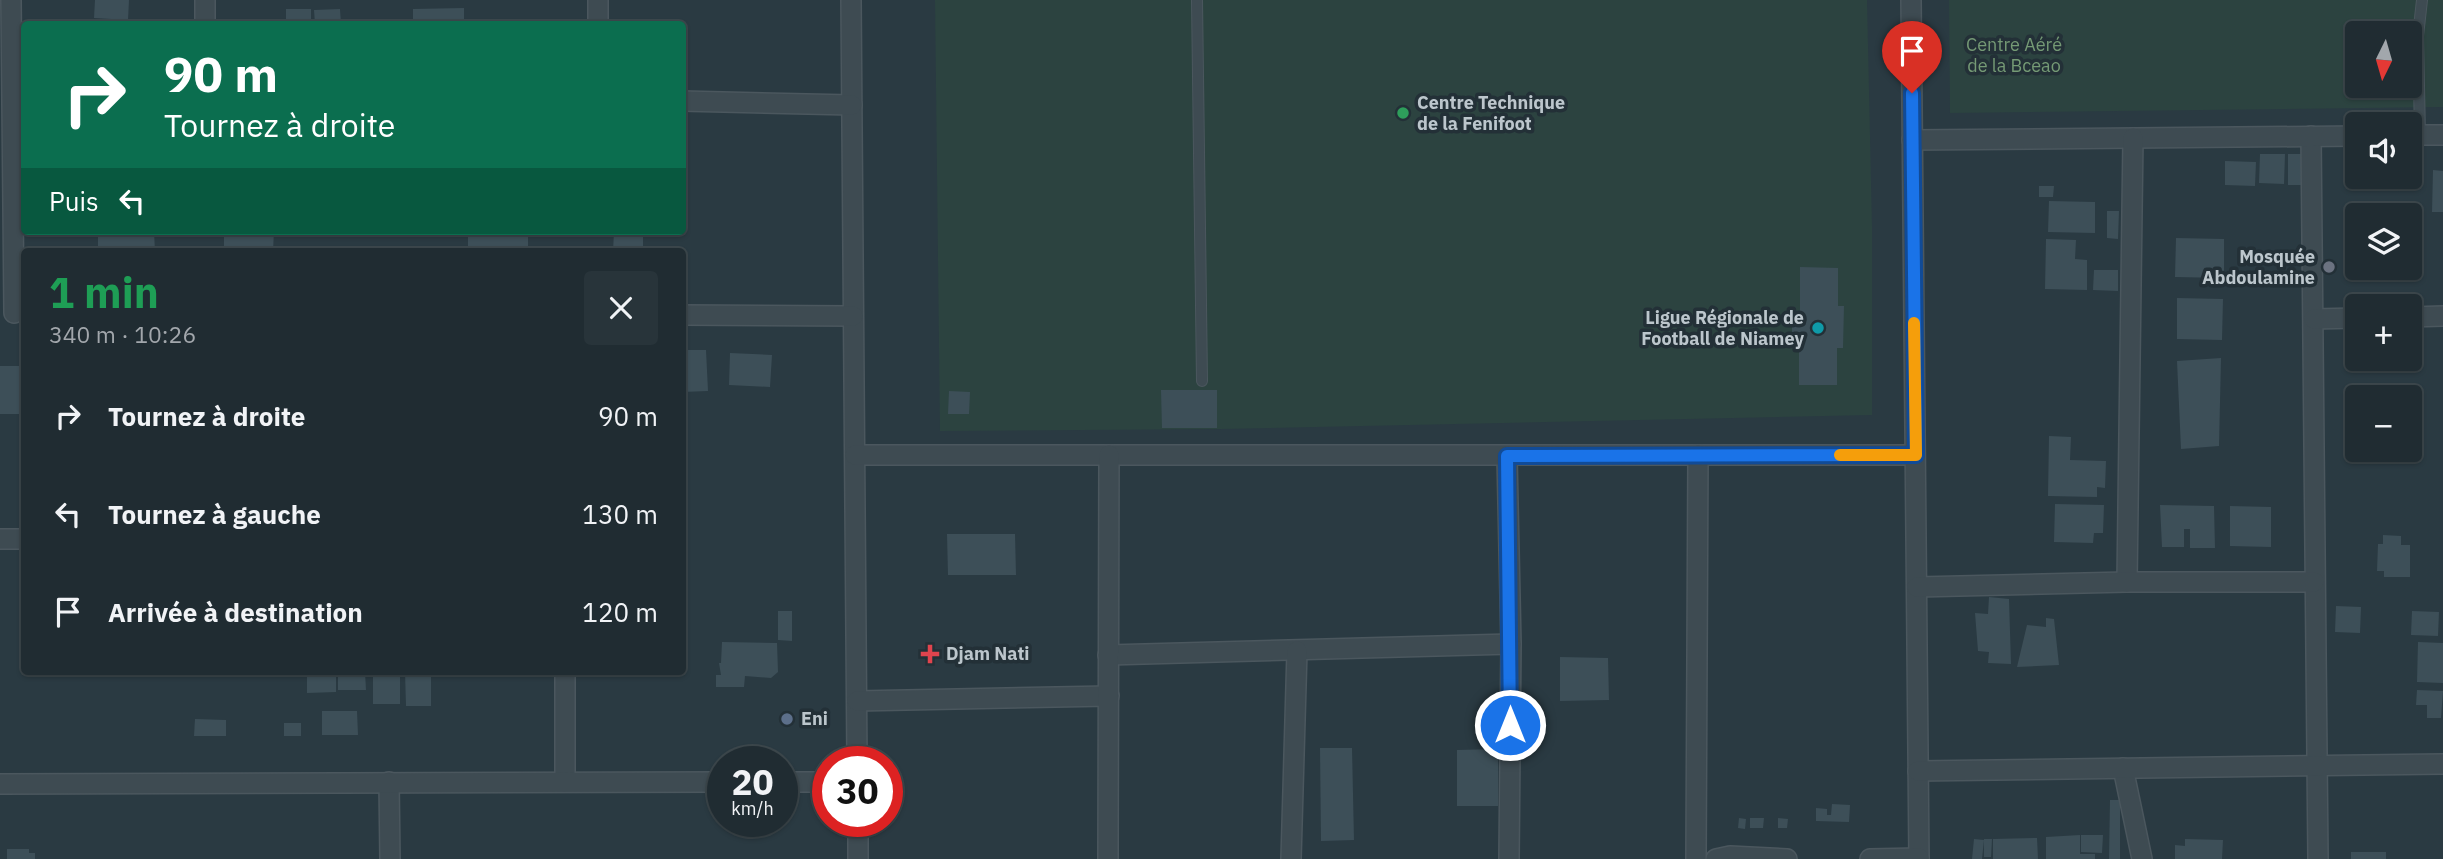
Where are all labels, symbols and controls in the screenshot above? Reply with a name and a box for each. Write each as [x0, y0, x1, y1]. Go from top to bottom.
pin [1882, 21, 1942, 93]
north arrow [2345, 21, 2422, 98]
map controls [2345, 21, 2422, 462]
icon: arrive [1893, 32, 1931, 70]
park label: Centre Aéré de la Bceao [1966, 33, 2062, 77]
text: 90 m [164, 42, 278, 105]
icon: right [49, 49, 140, 140]
place label: Centre Technique de la Fenifoot [1417, 91, 1565, 135]
text: Tournez à droite [164, 104, 395, 146]
marker: Centre Technique de la Fenifoot [1395, 105, 1411, 121]
button: sound [2345, 112, 2422, 189]
icon: left [113, 182, 151, 220]
text: Puis [49, 184, 99, 218]
button: layers [2345, 203, 2422, 280]
place label: Mosquée Abdoulamine [2202, 245, 2315, 289]
marker: Mosquée Abdoulamine [2321, 259, 2337, 275]
text: 1 min [49, 265, 159, 320]
button: close [584, 271, 658, 345]
button: + [2345, 294, 2422, 371]
place label: Ligue Régionale de Football de Niamey [1641, 306, 1804, 350]
text: 340 m · 10:26 [49, 319, 196, 349]
marker: Ligue Régionale de Football de Niamey [1810, 320, 1826, 336]
button: − [2345, 385, 2422, 462]
icon: right [49, 397, 87, 435]
text: Tournez à droite [108, 399, 305, 433]
text: 90 m [598, 399, 658, 433]
icon: left [49, 495, 87, 533]
text: Tournez à gauche [108, 497, 321, 531]
text: 130 m [582, 497, 658, 531]
icon: arrive [49, 593, 87, 631]
text: Arrivée à destination [108, 595, 363, 629]
text: 120 m [582, 595, 658, 629]
place label: Djam Nati [946, 642, 1029, 665]
marker: Djam Nati [920, 644, 940, 664]
position arrow [1473, 688, 1547, 762]
place label: Eni [801, 707, 828, 730]
marker: Eni [779, 711, 795, 727]
speed limit sign: 30 [812, 746, 903, 837]
text: 20 [731, 759, 774, 805]
text: km/h [731, 797, 774, 820]

